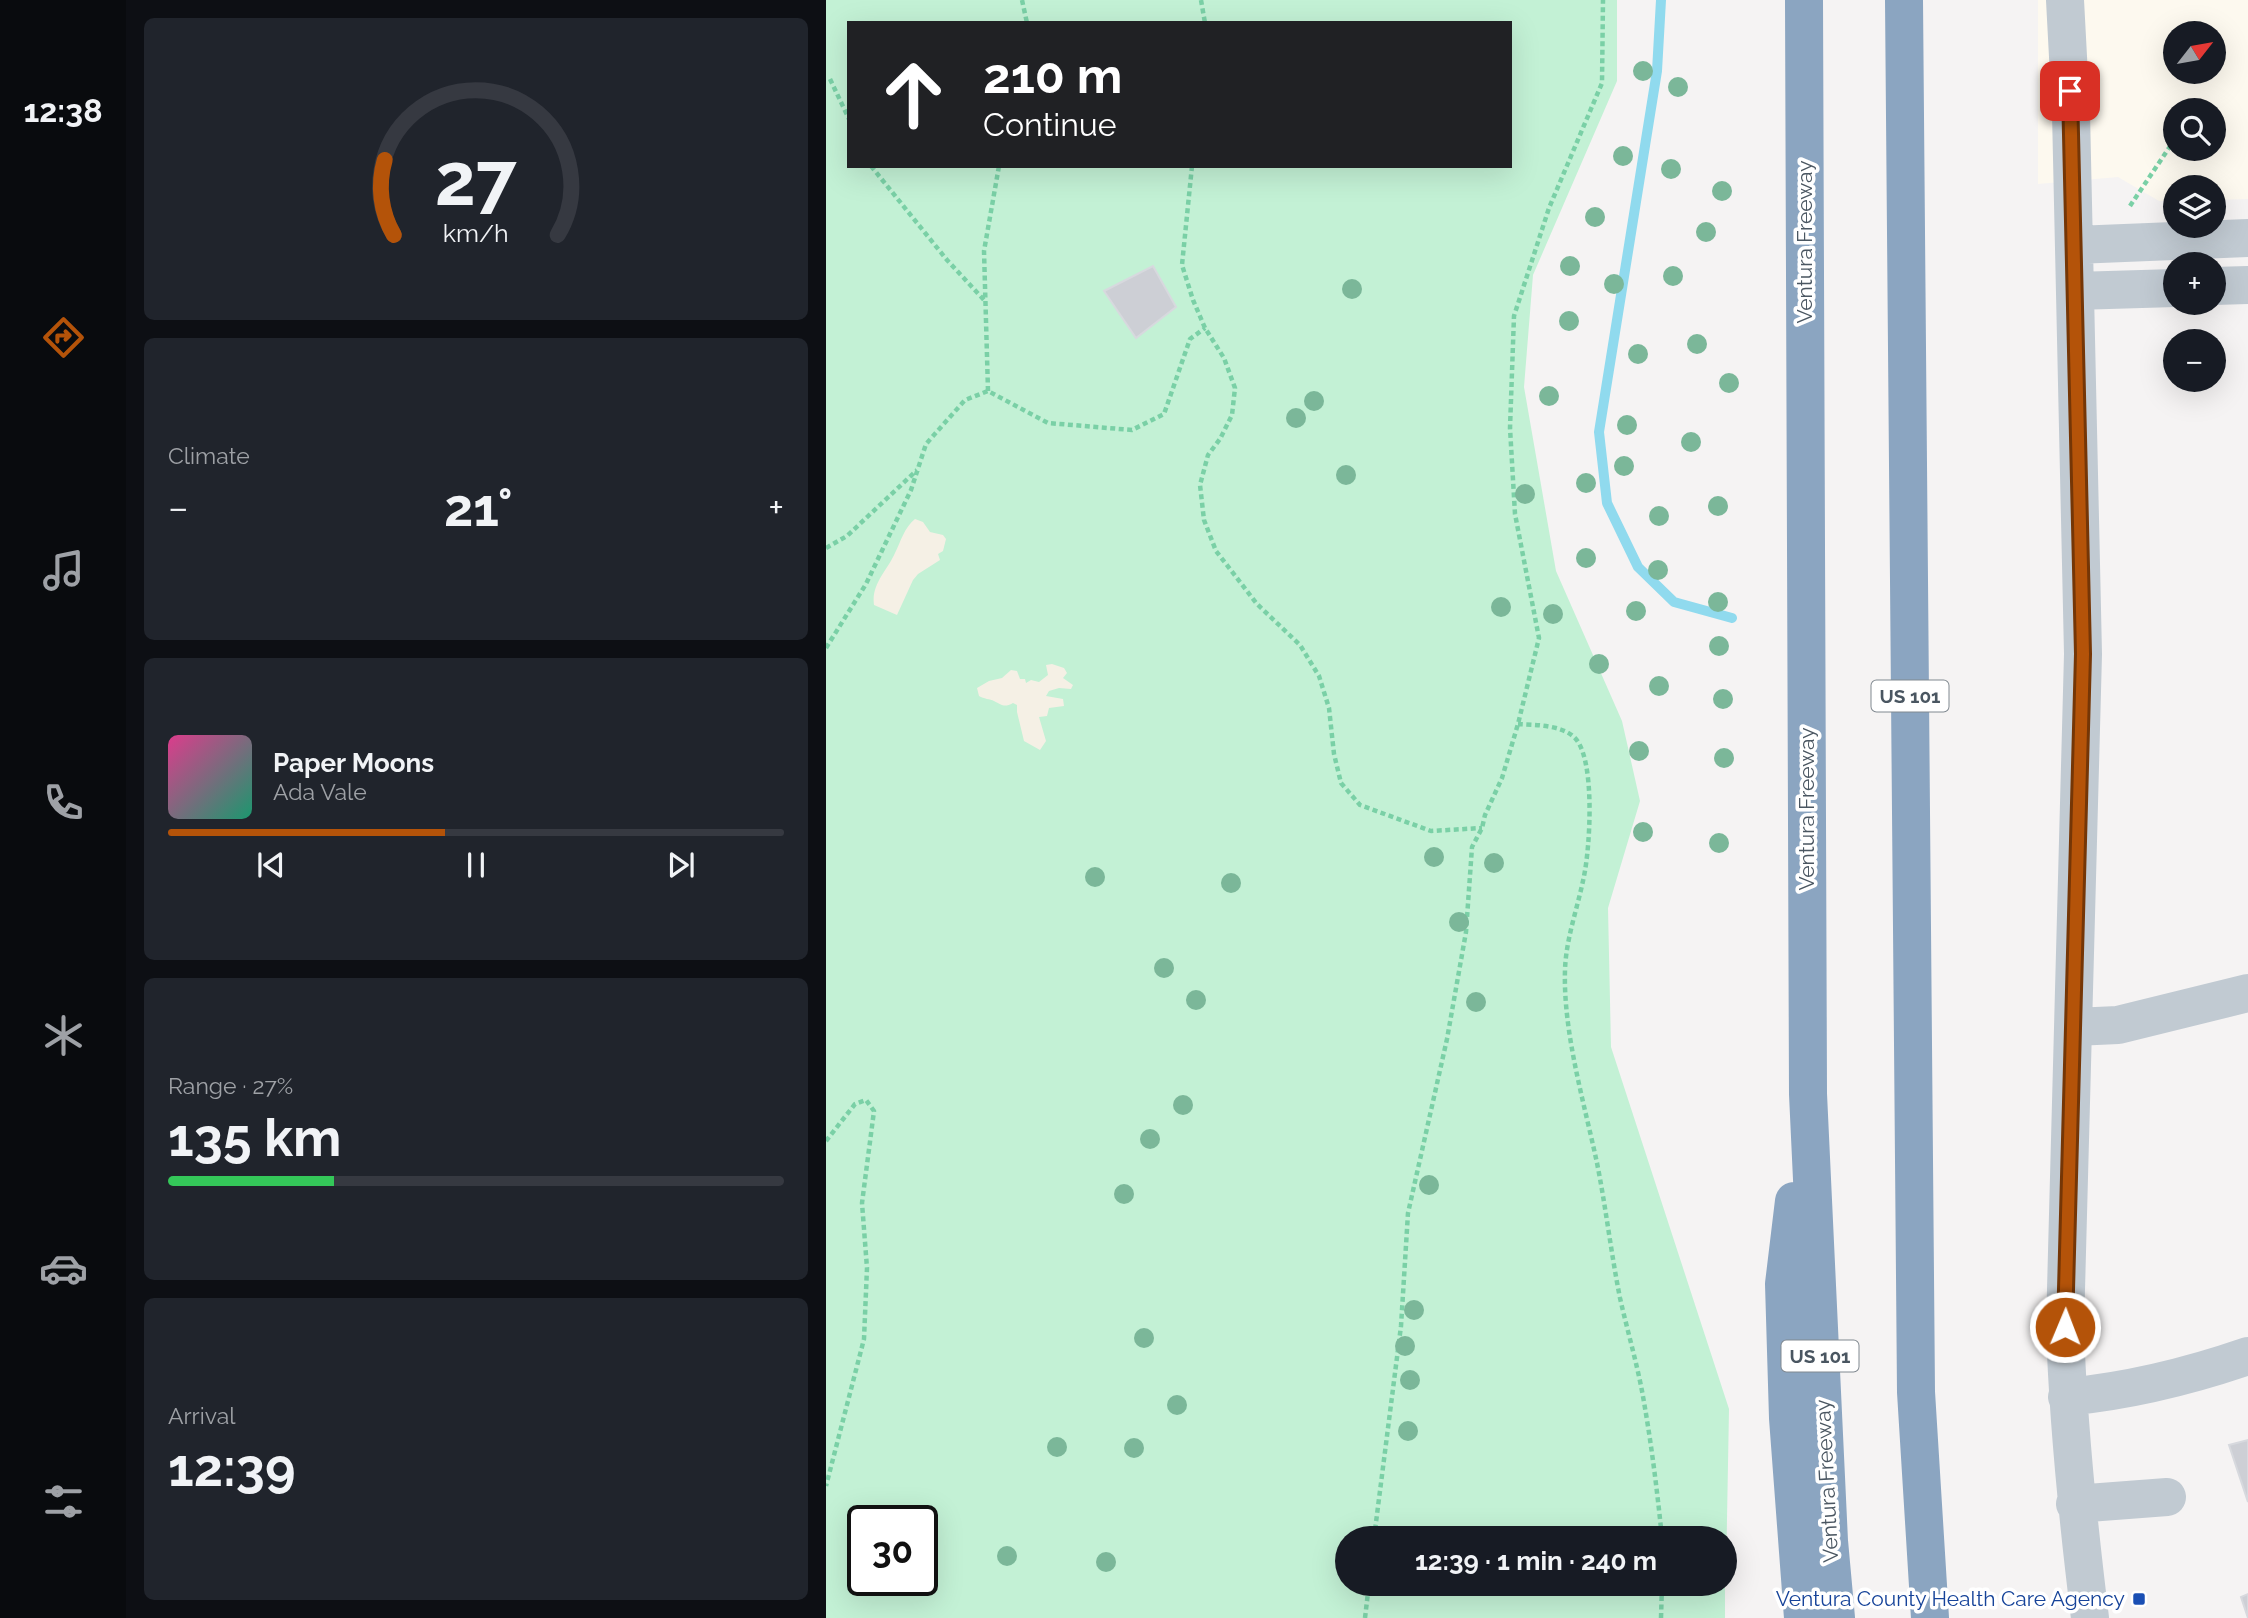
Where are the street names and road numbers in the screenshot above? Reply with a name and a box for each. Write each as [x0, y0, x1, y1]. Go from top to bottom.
street label: Ventura Freeway [1792, 160, 1817, 324]
road number: US 101 [1872, 680, 1948, 712]
street label: Ventura Freeway [1794, 727, 1819, 891]
road number: US 101 [1782, 1340, 1858, 1372]
street label: Ventura Freeway [1810, 1399, 1843, 1563]

